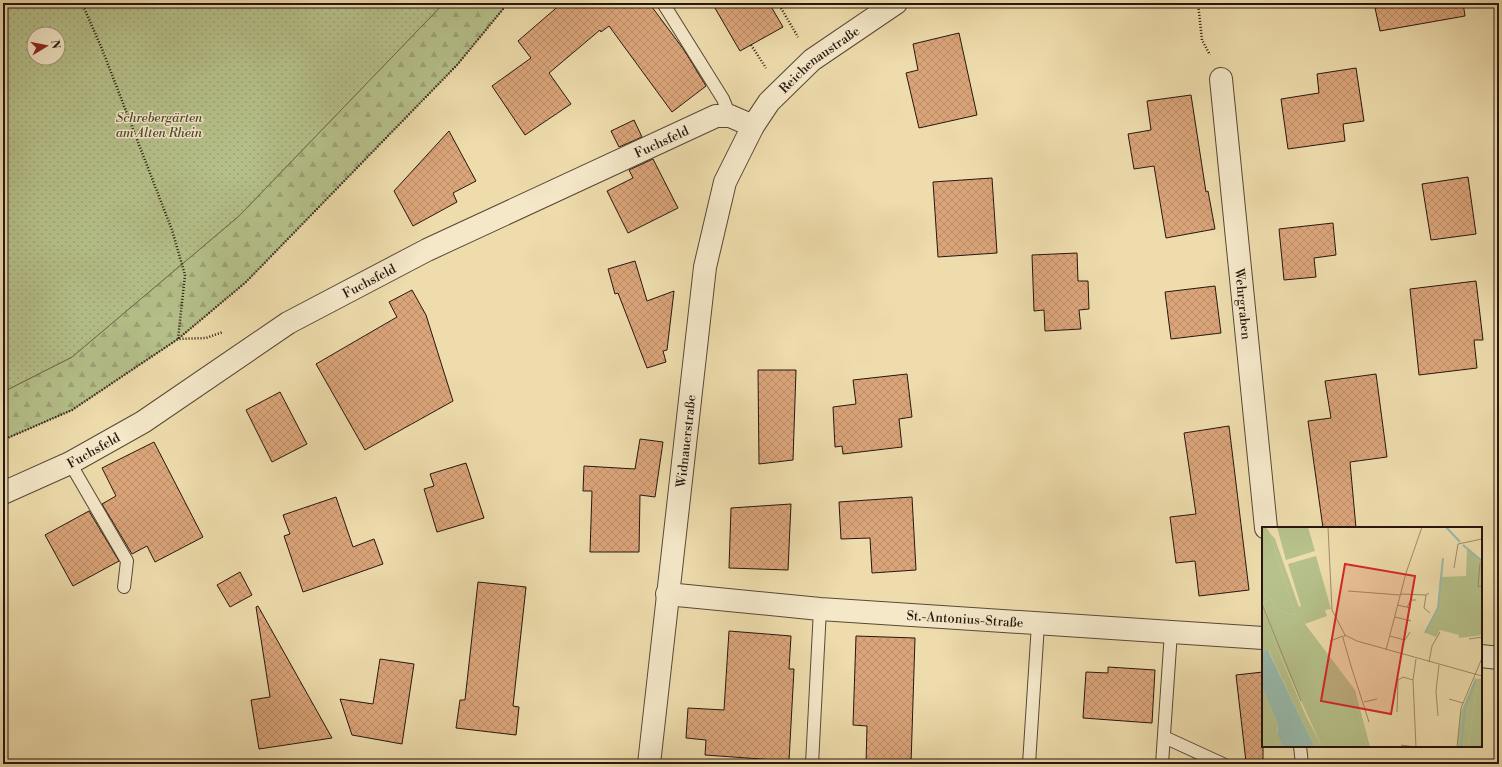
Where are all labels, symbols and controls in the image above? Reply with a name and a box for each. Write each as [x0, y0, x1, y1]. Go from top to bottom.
street label: Reichenaustraße [776, 23, 863, 97]
north arrow [26, 26, 66, 66]
text: N [47, 39, 63, 50]
park label: Schrebergärten am Alten Rhein [116, 110, 203, 141]
street label: Fuchsfeld [632, 123, 692, 162]
street label: Fuchsfeld [340, 261, 399, 302]
street label: Wehrgraben [1231, 266, 1254, 341]
street label: Widnauerstraße [673, 393, 700, 489]
street label: Fuchsfeld [64, 429, 123, 472]
inset map [1262, 527, 1482, 747]
street label: St.-Antonius-Straße [906, 608, 1024, 631]

